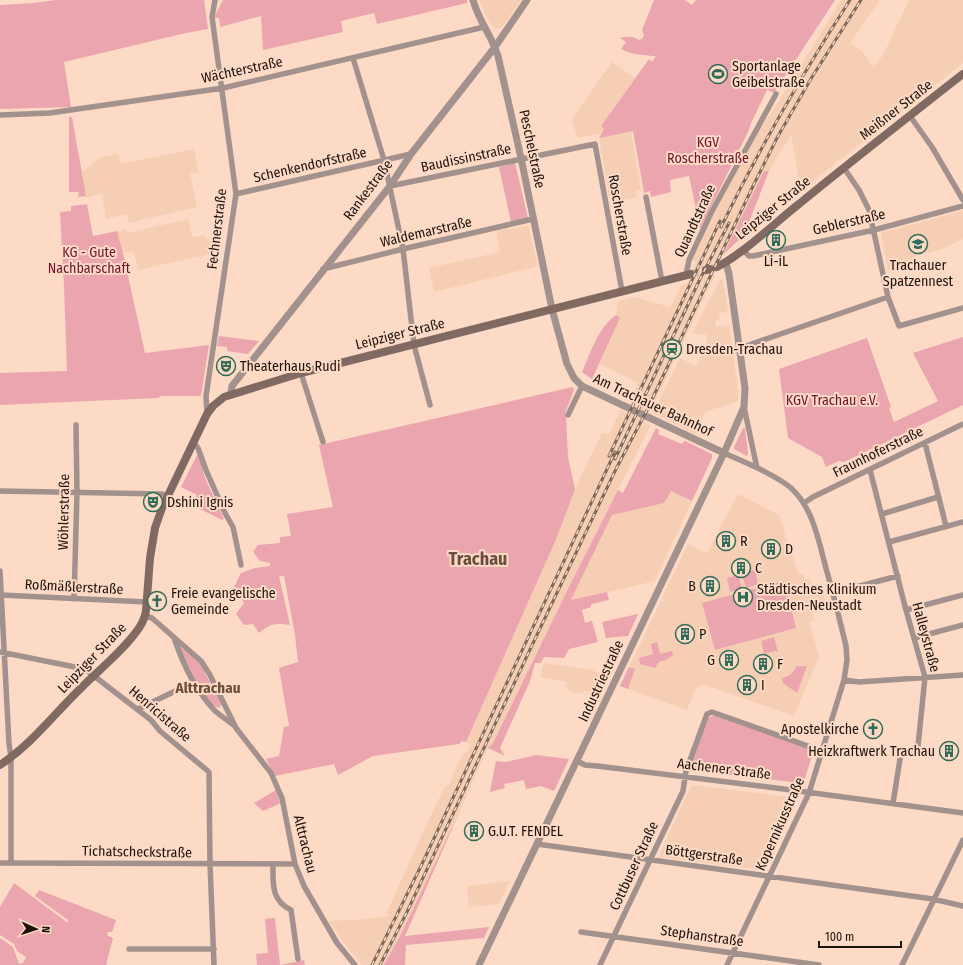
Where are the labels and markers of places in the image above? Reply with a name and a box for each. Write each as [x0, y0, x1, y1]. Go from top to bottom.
place label: Sportanlage Geibelstraße [732, 58, 805, 91]
sports icon: Sportanlage Geibelstraße [707, 63, 729, 85]
building icon: Li-iL [765, 229, 787, 251]
school or university icon: Trachauer Spatzennest [907, 233, 929, 255]
place label: Li-iL [764, 253, 788, 270]
place label: Trachauer Spatzennest [883, 257, 954, 290]
station icon: Dresden-Trachau [661, 338, 683, 360]
place label: Dresden-Trachau [686, 341, 783, 358]
theatre icon: Theaterhaus Rudi [215, 355, 237, 377]
place label: Theaterhaus Rudi [240, 358, 341, 375]
theatre icon: Dshini Ignis [142, 491, 164, 513]
place label: Dshini Ignis [167, 494, 233, 511]
building icon: R [715, 530, 737, 552]
place label: R [740, 533, 748, 550]
building icon: D [760, 538, 782, 560]
place label: D [785, 541, 793, 558]
building icon: C [730, 557, 752, 579]
place label: C [755, 560, 762, 577]
building icon: B [699, 575, 721, 597]
place label: B [688, 578, 696, 595]
place label: Städtisches Klinikum Dresden-Neustadt [757, 581, 876, 614]
place label: Freie evangelische Gemeinde [171, 585, 276, 618]
hospital icon: Städtisches Klinikum Dresden-Neustadt [732, 586, 754, 608]
church icon: Freie evangelische Gemeinde [146, 590, 168, 612]
building icon: P [674, 623, 696, 645]
place label: P [699, 626, 706, 643]
building icon: G [718, 649, 740, 671]
place label: G [707, 652, 715, 669]
building icon: F [752, 653, 774, 675]
place label: F [777, 656, 783, 673]
building icon: I [736, 674, 758, 696]
place label: I [761, 677, 765, 694]
church icon: Apostelkirche [862, 718, 884, 740]
place label: Apostelkirche [781, 721, 859, 738]
building icon: Heizkraftwerk Trachau [938, 740, 960, 762]
place label: Heizkraftwerk Trachau [808, 743, 935, 760]
building icon: G.U.T. FENDEL [463, 820, 485, 842]
place label: G.U.T. FENDEL [488, 823, 563, 840]

